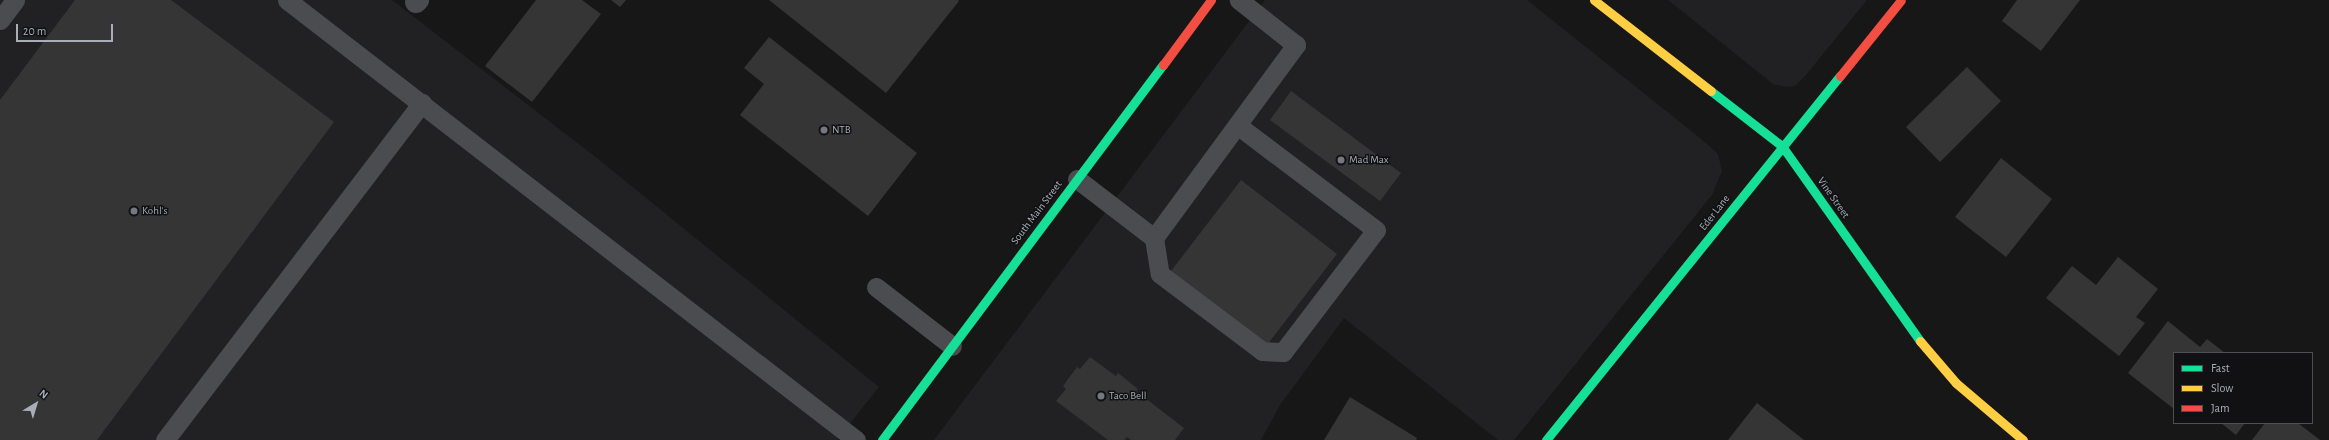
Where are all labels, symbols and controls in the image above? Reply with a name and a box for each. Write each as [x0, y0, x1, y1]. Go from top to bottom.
scale bar [18, 16, 115, 42]
text: 20 m [23, 25, 46, 37]
place label: NTB [832, 123, 851, 137]
marker: NTB [819, 125, 829, 135]
place label: Mad Max [1349, 153, 1389, 167]
marker: Mad Max [1336, 155, 1346, 165]
street label: Vine Street [1814, 175, 1852, 221]
street label: South Main Street [1009, 178, 1065, 248]
street label: Eder Lane [1697, 193, 1733, 233]
place label: Kohl's [142, 204, 167, 218]
marker: Kohl's [129, 206, 139, 216]
legend [2173, 352, 2313, 424]
text: Fast [2211, 362, 2230, 374]
text: Slow [2211, 382, 2233, 394]
north arrow [16, 384, 56, 424]
text: N [37, 387, 50, 401]
place label: Taco Bell [1109, 389, 1146, 403]
marker: Taco Bell [1096, 391, 1106, 401]
text: Jam [2211, 402, 2230, 414]

